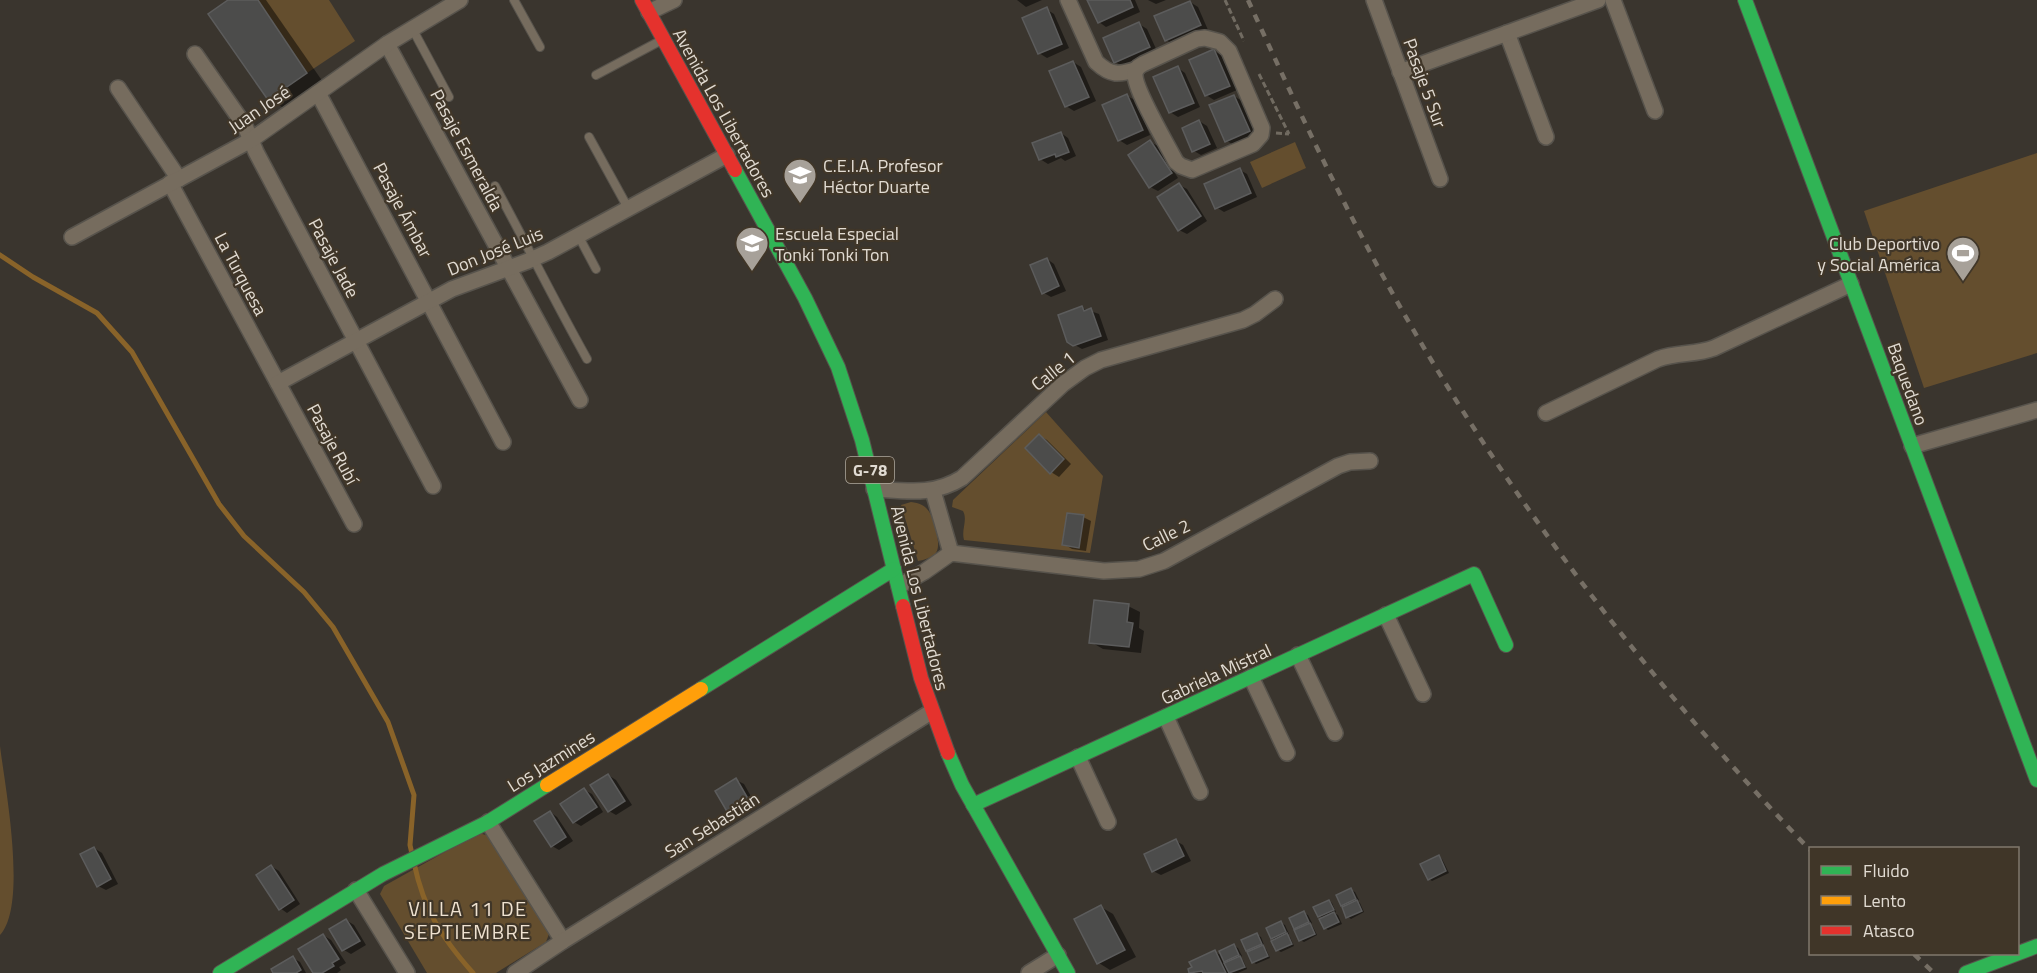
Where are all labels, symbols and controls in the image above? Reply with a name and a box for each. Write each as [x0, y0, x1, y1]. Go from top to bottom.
street label: Avenida Los Libertadores [666, 24, 782, 202]
street label: Pasaje 5 Sur [1396, 34, 1454, 132]
street label: Juan José [223, 78, 295, 140]
street label: Pasaje Esmeralda [424, 84, 510, 216]
place label: C.E.I.A. Profesor Héctor Duarte [823, 152, 943, 200]
school or university icon: C.E.I.A. Profesor Héctor Duarte [782, 157, 818, 204]
street label: Pasaje Ámbar [367, 158, 439, 262]
street label: Pasaje Jade [302, 213, 366, 303]
street label: Don José Luis [443, 220, 547, 282]
place label: Escuela Especial Tonki Tonki Ton [775, 220, 899, 268]
school or university icon: Escuela Especial Tonki Tonki Ton [734, 225, 770, 272]
street label: La Turquesa [208, 228, 274, 320]
place label: Club Deportivo y Social América [1817, 230, 1940, 278]
sports icon: Club Deportivo y Social América [1945, 235, 1981, 282]
street label: Baquedano [1881, 339, 1935, 429]
street label: Calle 1 [1025, 345, 1081, 397]
street label: Pasaje Rubí [300, 399, 367, 491]
road number: G-78 [846, 457, 894, 483]
street label: Avenida Los Libertadores [884, 503, 956, 693]
street label: Calle 2 [1137, 512, 1195, 558]
street label: Gabriela Mistral [1156, 637, 1276, 711]
street label: Los Jazmines [502, 723, 600, 799]
street label: San Sebastián [659, 785, 765, 865]
legend [1809, 847, 2019, 955]
text: Fluido [1863, 857, 1909, 884]
text: Lento [1863, 887, 1906, 914]
district label: VILLA 11 DE SEPTIEMBRE [404, 893, 532, 947]
text: Atasco [1863, 917, 1914, 944]

